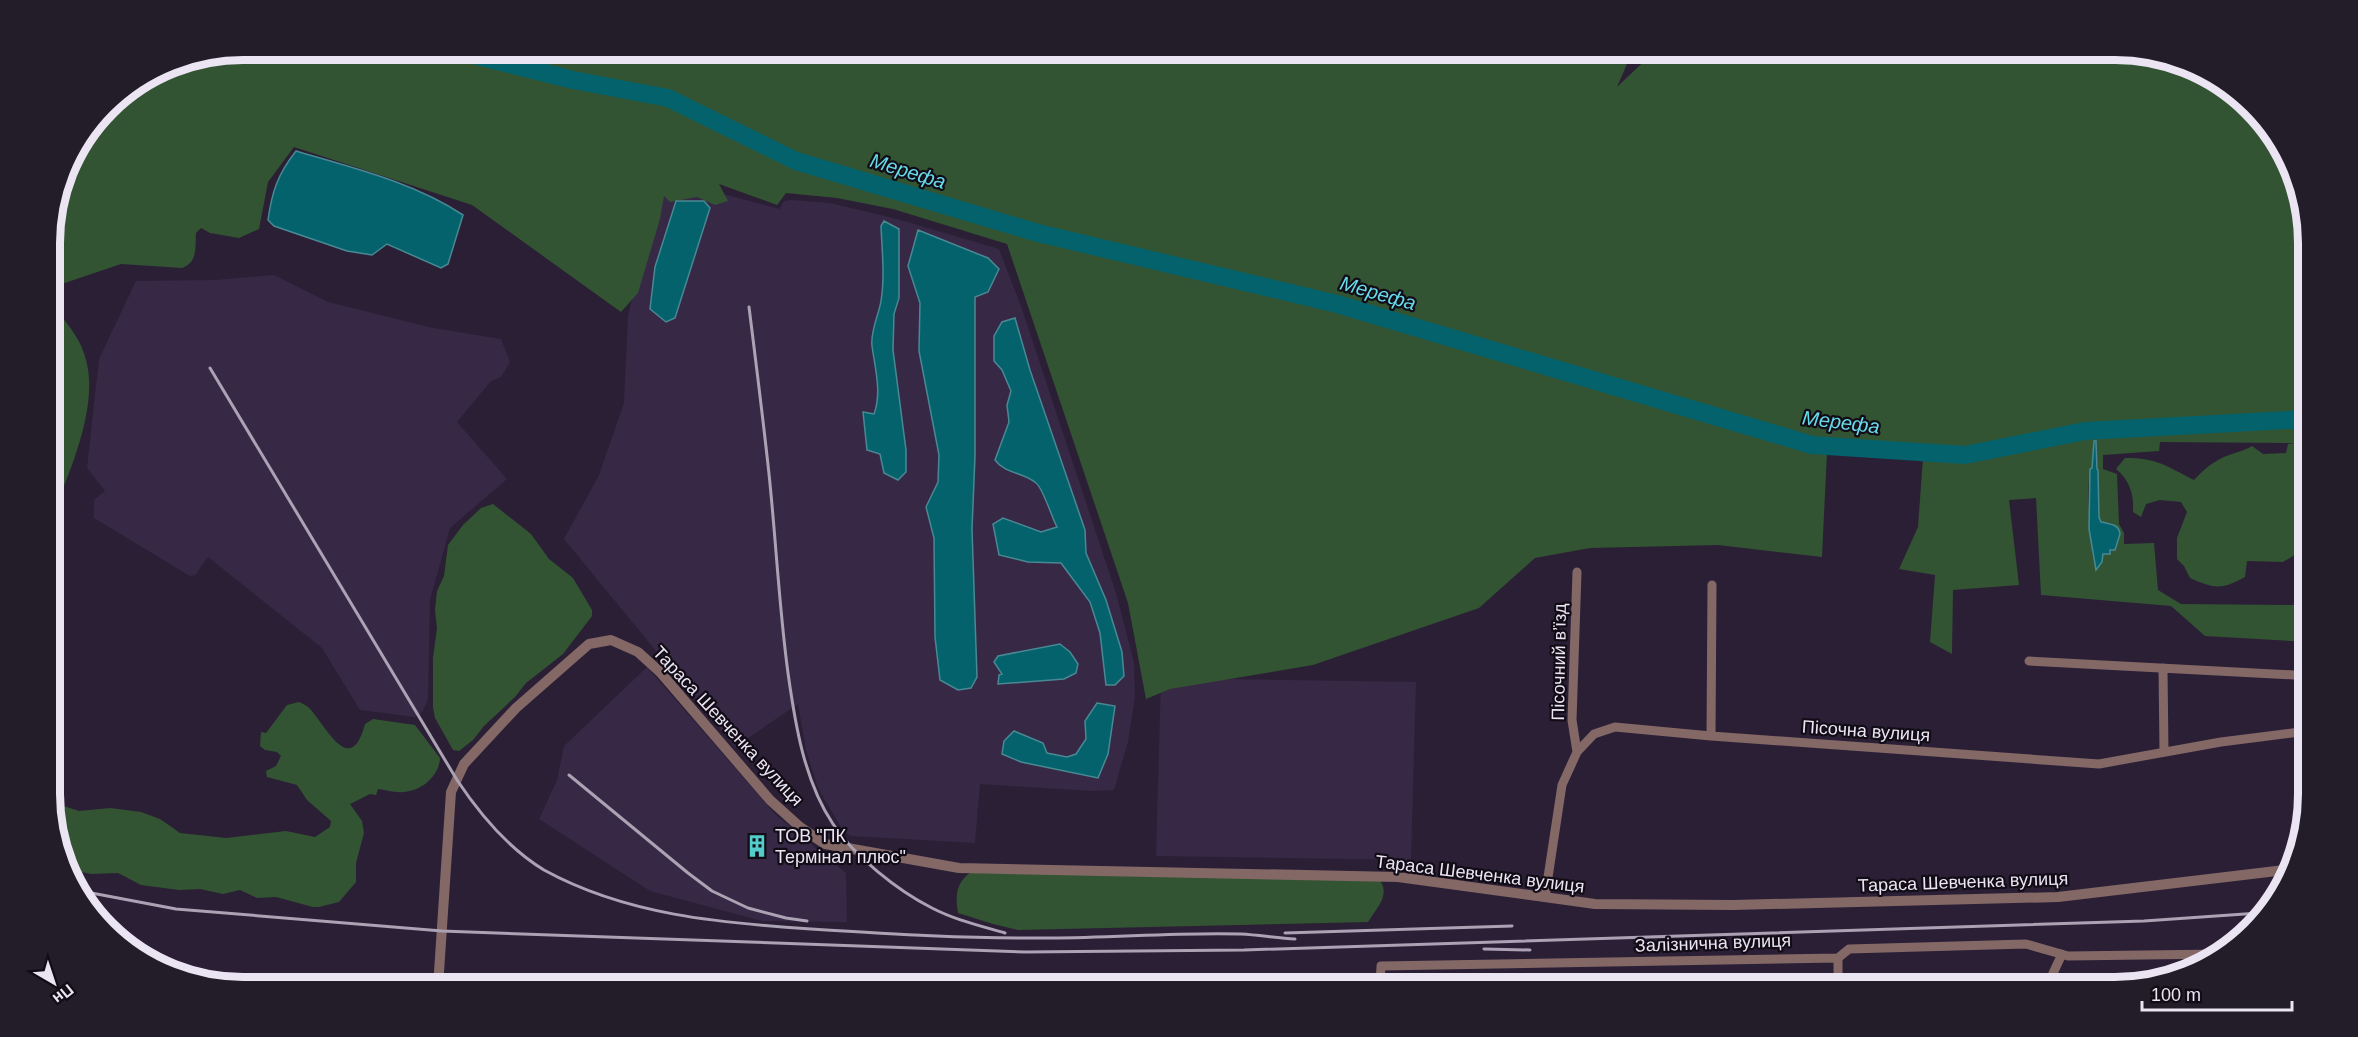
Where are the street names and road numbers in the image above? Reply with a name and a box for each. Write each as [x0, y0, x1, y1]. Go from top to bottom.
street label: Пісочний в’їзд [1548, 603, 1570, 721]
street label: Тараса Шевченка вулиця [649, 642, 807, 810]
street label: Пісочна вулиця [1801, 717, 1931, 745]
street label: Тараса Шевченка вулиця [1374, 851, 1586, 897]
street label: Тараса Шевченка вулиця [1857, 868, 2069, 896]
street label: Залізнична вулиця [1635, 930, 1791, 956]

